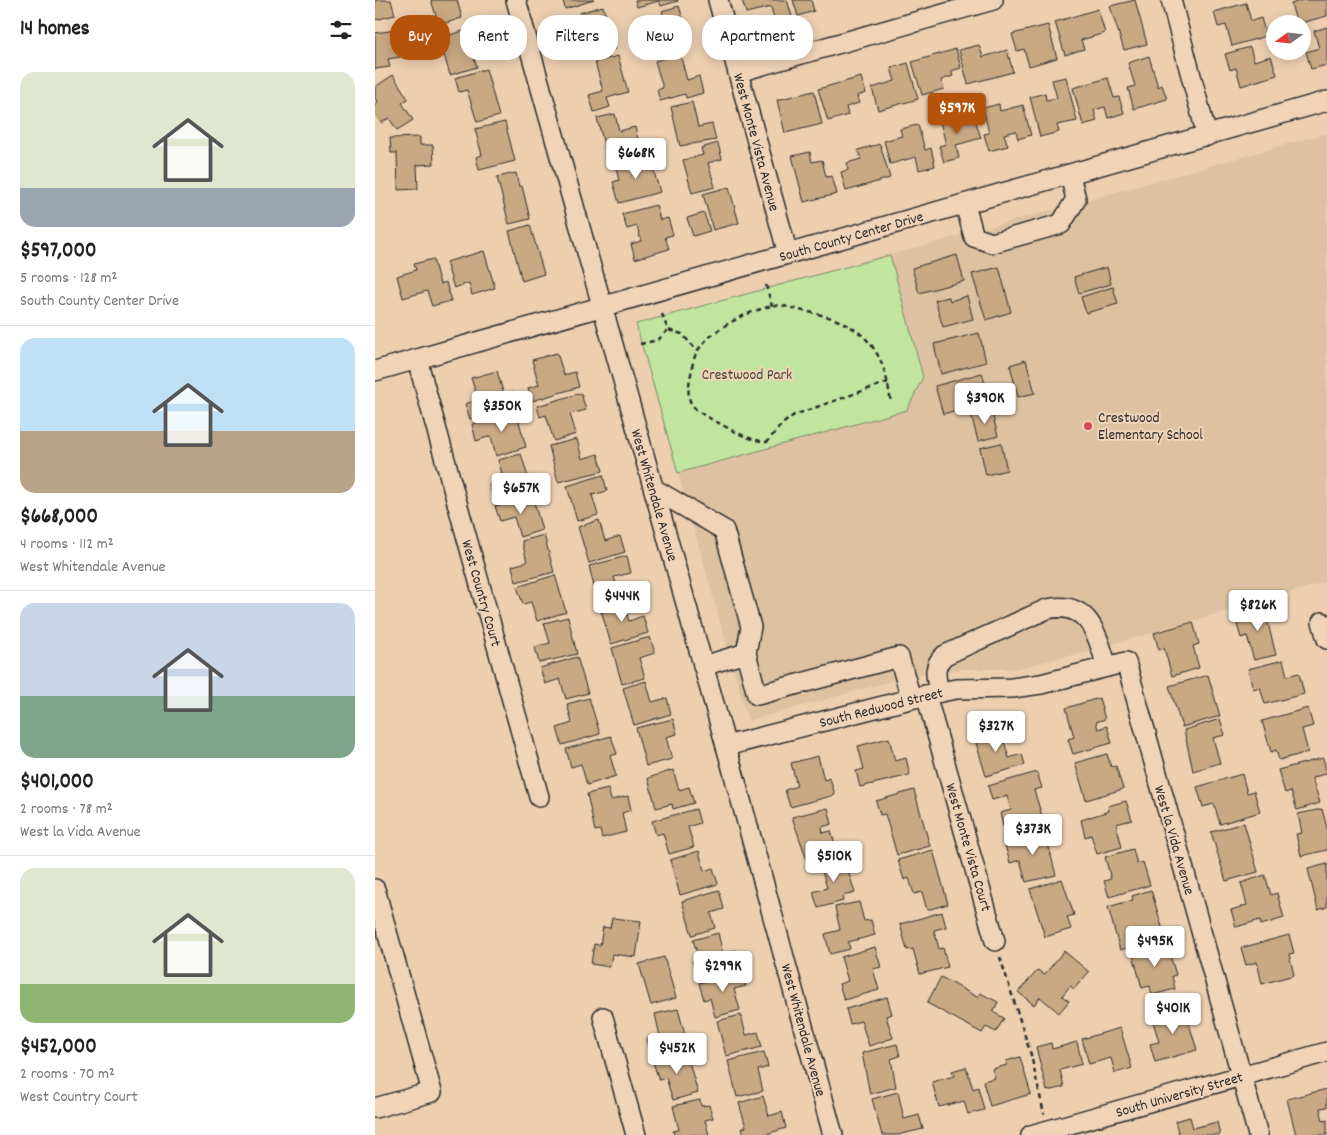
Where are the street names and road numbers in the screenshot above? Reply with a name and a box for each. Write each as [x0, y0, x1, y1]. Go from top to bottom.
street label: West Monte Vista Avenue [726, 71, 784, 214]
street label: South County Center Drive [777, 207, 927, 269]
street label: West Whitendale Avenue [624, 427, 683, 565]
street label: West Country Court [454, 538, 506, 650]
street label: South Redwood Street [817, 683, 946, 735]
street label: West Monte Vista Court [938, 781, 996, 915]
street label: West la Vida Avenue [1147, 783, 1199, 898]
street label: West Whitendale Avenue [774, 962, 830, 1100]
street label: South University Street [1113, 1067, 1246, 1125]

